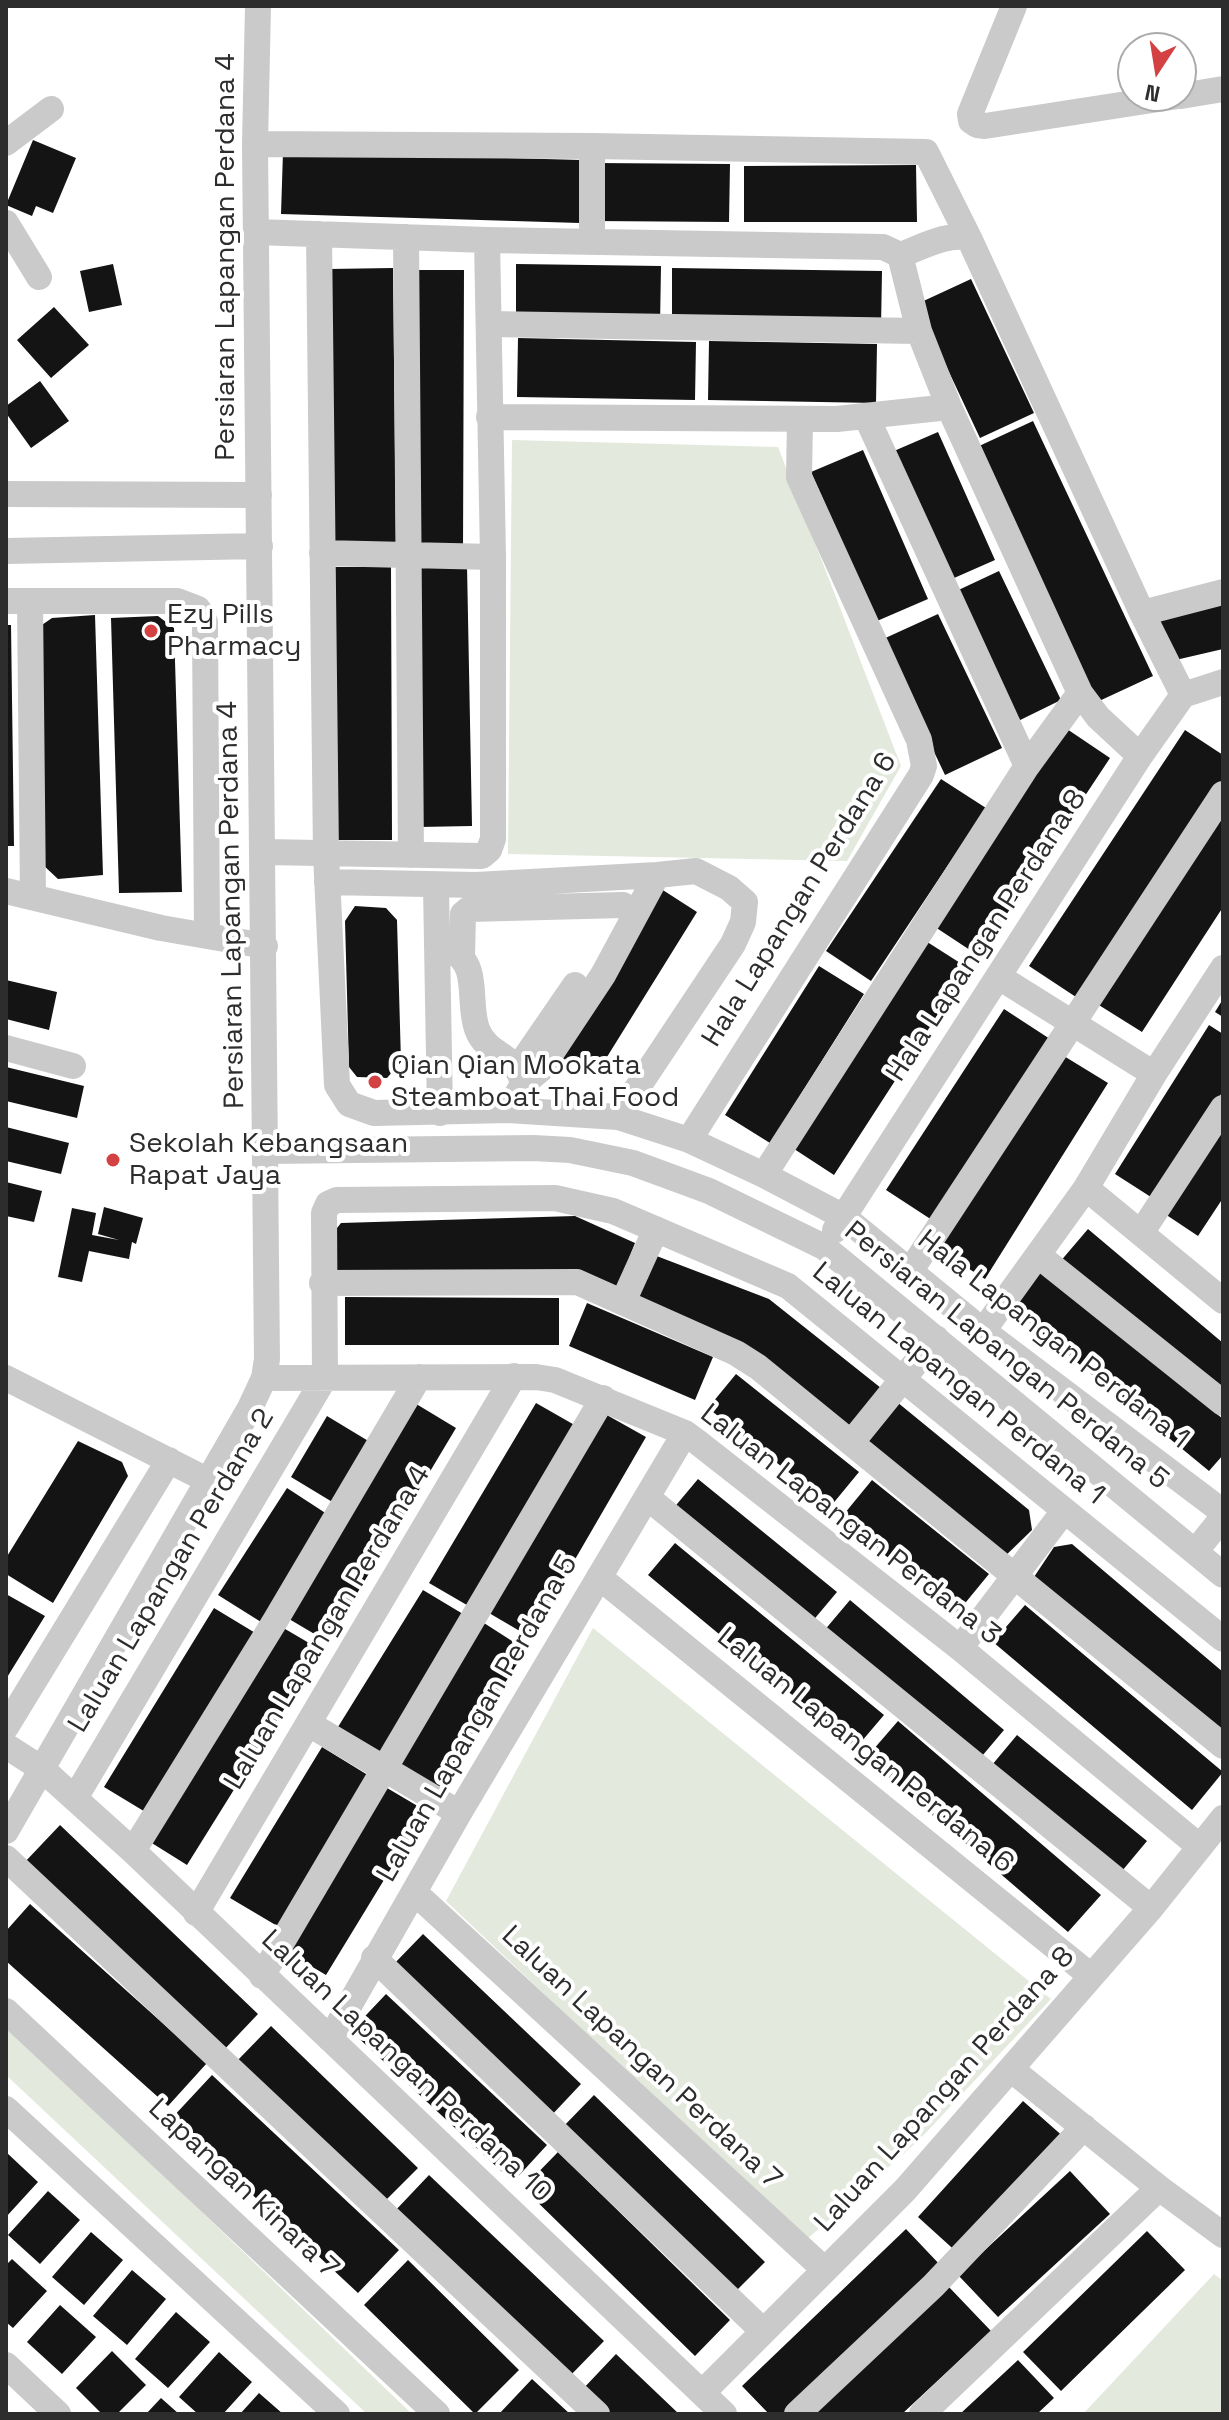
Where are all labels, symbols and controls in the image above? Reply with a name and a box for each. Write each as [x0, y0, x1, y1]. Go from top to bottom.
north arrow [1117, 32, 1197, 112]
street label: Persiaran Lapangan Perdana 4 [209, 53, 243, 461]
text: N [1142, 78, 1163, 109]
place label: Ezy Pills Pharmacy [167, 598, 301, 664]
marker: Ezy Pills Pharmacy [142, 622, 160, 640]
street label: Persiaran Lapangan Perdana 4 [212, 701, 252, 1109]
street label: Hala Lapangan Perdana 6 [696, 747, 904, 1053]
street label: Hala Lapangan Perdana 8 [880, 784, 1094, 1088]
place label: Qian Qian Mookata Steamboat Thai Food [391, 1049, 679, 1115]
marker: Qian Qian Mookata Steamboat Thai Food [366, 1073, 384, 1091]
place label: Sekolah Kebangsaan Rapat Jaya [129, 1127, 408, 1193]
marker: Sekolah Kebangsaan Rapat Jaya [104, 1151, 122, 1169]
street label: Persiaran Lapangan Perdana 5 [837, 1215, 1175, 1497]
street label: Hala Lapangan Perdana 1 [911, 1224, 1195, 1456]
street label: Laluan Lapangan Perdana 1 [805, 1256, 1111, 1512]
street label: Laluan Lapangan Perdana 3 [693, 1397, 1007, 1653]
street label: Laluan Lapangan Perdana 2 [62, 1403, 282, 1739]
street label: Laluan Lapangan Perdana 4 [218, 1460, 438, 1796]
street label: Laluan Lapangan Perdana 5 [371, 1550, 585, 1888]
street label: Laluan Lapangan Perdana 6 [710, 1621, 1020, 1881]
street label: Laluan Lapangan Perdana 7 [494, 1919, 788, 2197]
street label: Laluan Lapangan Perdana 10 [254, 1924, 558, 2210]
street label: Laluan Lapangan Perdana 8 [808, 1941, 1082, 2239]
street label: Lapangan Kinara 7 [141, 2092, 345, 2286]

